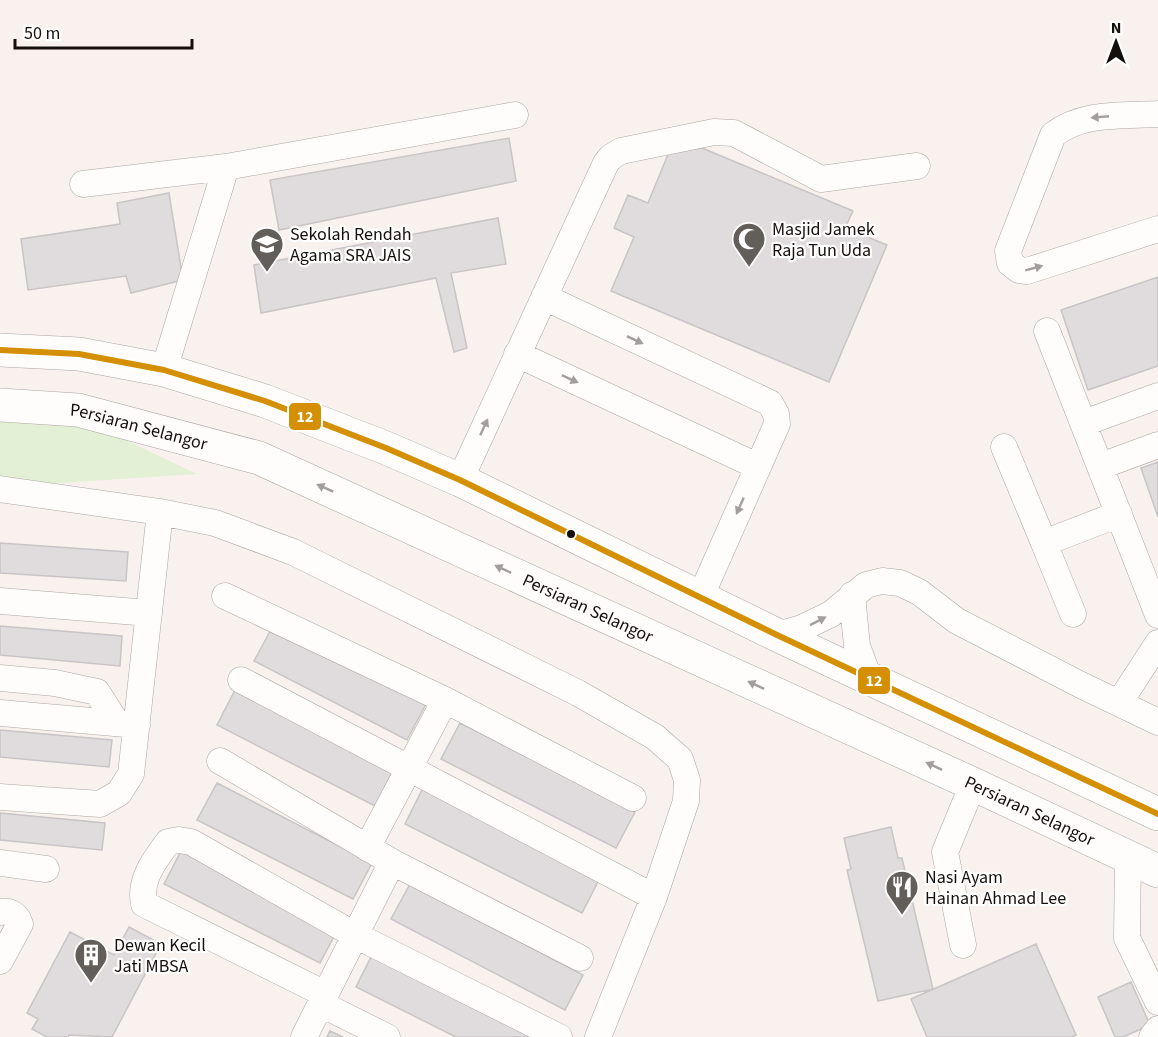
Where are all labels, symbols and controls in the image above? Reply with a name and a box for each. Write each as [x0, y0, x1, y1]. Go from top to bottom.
scale bar [15, 12, 192, 50]
north arrow [1086, 12, 1146, 72]
text: N [1111, 17, 1121, 39]
text: 50 m [24, 21, 60, 46]
one-way arrow [1090, 112, 1109, 122]
place label: Masjid Jamek Raja Tun Uda [772, 217, 875, 263]
mosque icon: Masjid Jamek Raja Tun Uda [731, 221, 767, 268]
place label: Sekolah Rendah Agama SRA JAIS [290, 222, 412, 268]
school or university icon: Sekolah Rendah Agama SRA JAIS [249, 226, 285, 273]
one-way arrow [1025, 263, 1043, 273]
one-way arrow [627, 335, 644, 344]
one-way arrow [562, 374, 580, 384]
street label: Persiaran Selangor [69, 397, 211, 456]
line badge: 12 [288, 402, 322, 431]
text: 12 [297, 406, 313, 428]
one-way arrow [479, 417, 489, 435]
one-way arrow [316, 483, 334, 493]
one-way arrow [735, 498, 745, 516]
unlabelled marker [565, 528, 577, 540]
one-way arrow [493, 564, 511, 574]
street label: Persiaran Selangor [518, 567, 658, 649]
one-way arrow [809, 616, 826, 625]
line badge: 12 [857, 666, 891, 695]
text: 12 [866, 670, 882, 692]
one-way arrow [748, 680, 765, 689]
one-way arrow [925, 761, 942, 770]
street label: Persiaran Selangor [961, 769, 1100, 852]
place label: Nasi Ayam Hainan Ahmad Lee [925, 865, 1066, 911]
restaurant icon: Nasi Ayam Hainan Ahmad Lee [884, 869, 920, 916]
place label: Dewan Kecil Jati MBSA [114, 933, 206, 979]
building icon: Dewan Kecil Jati MBSA [73, 937, 109, 984]

